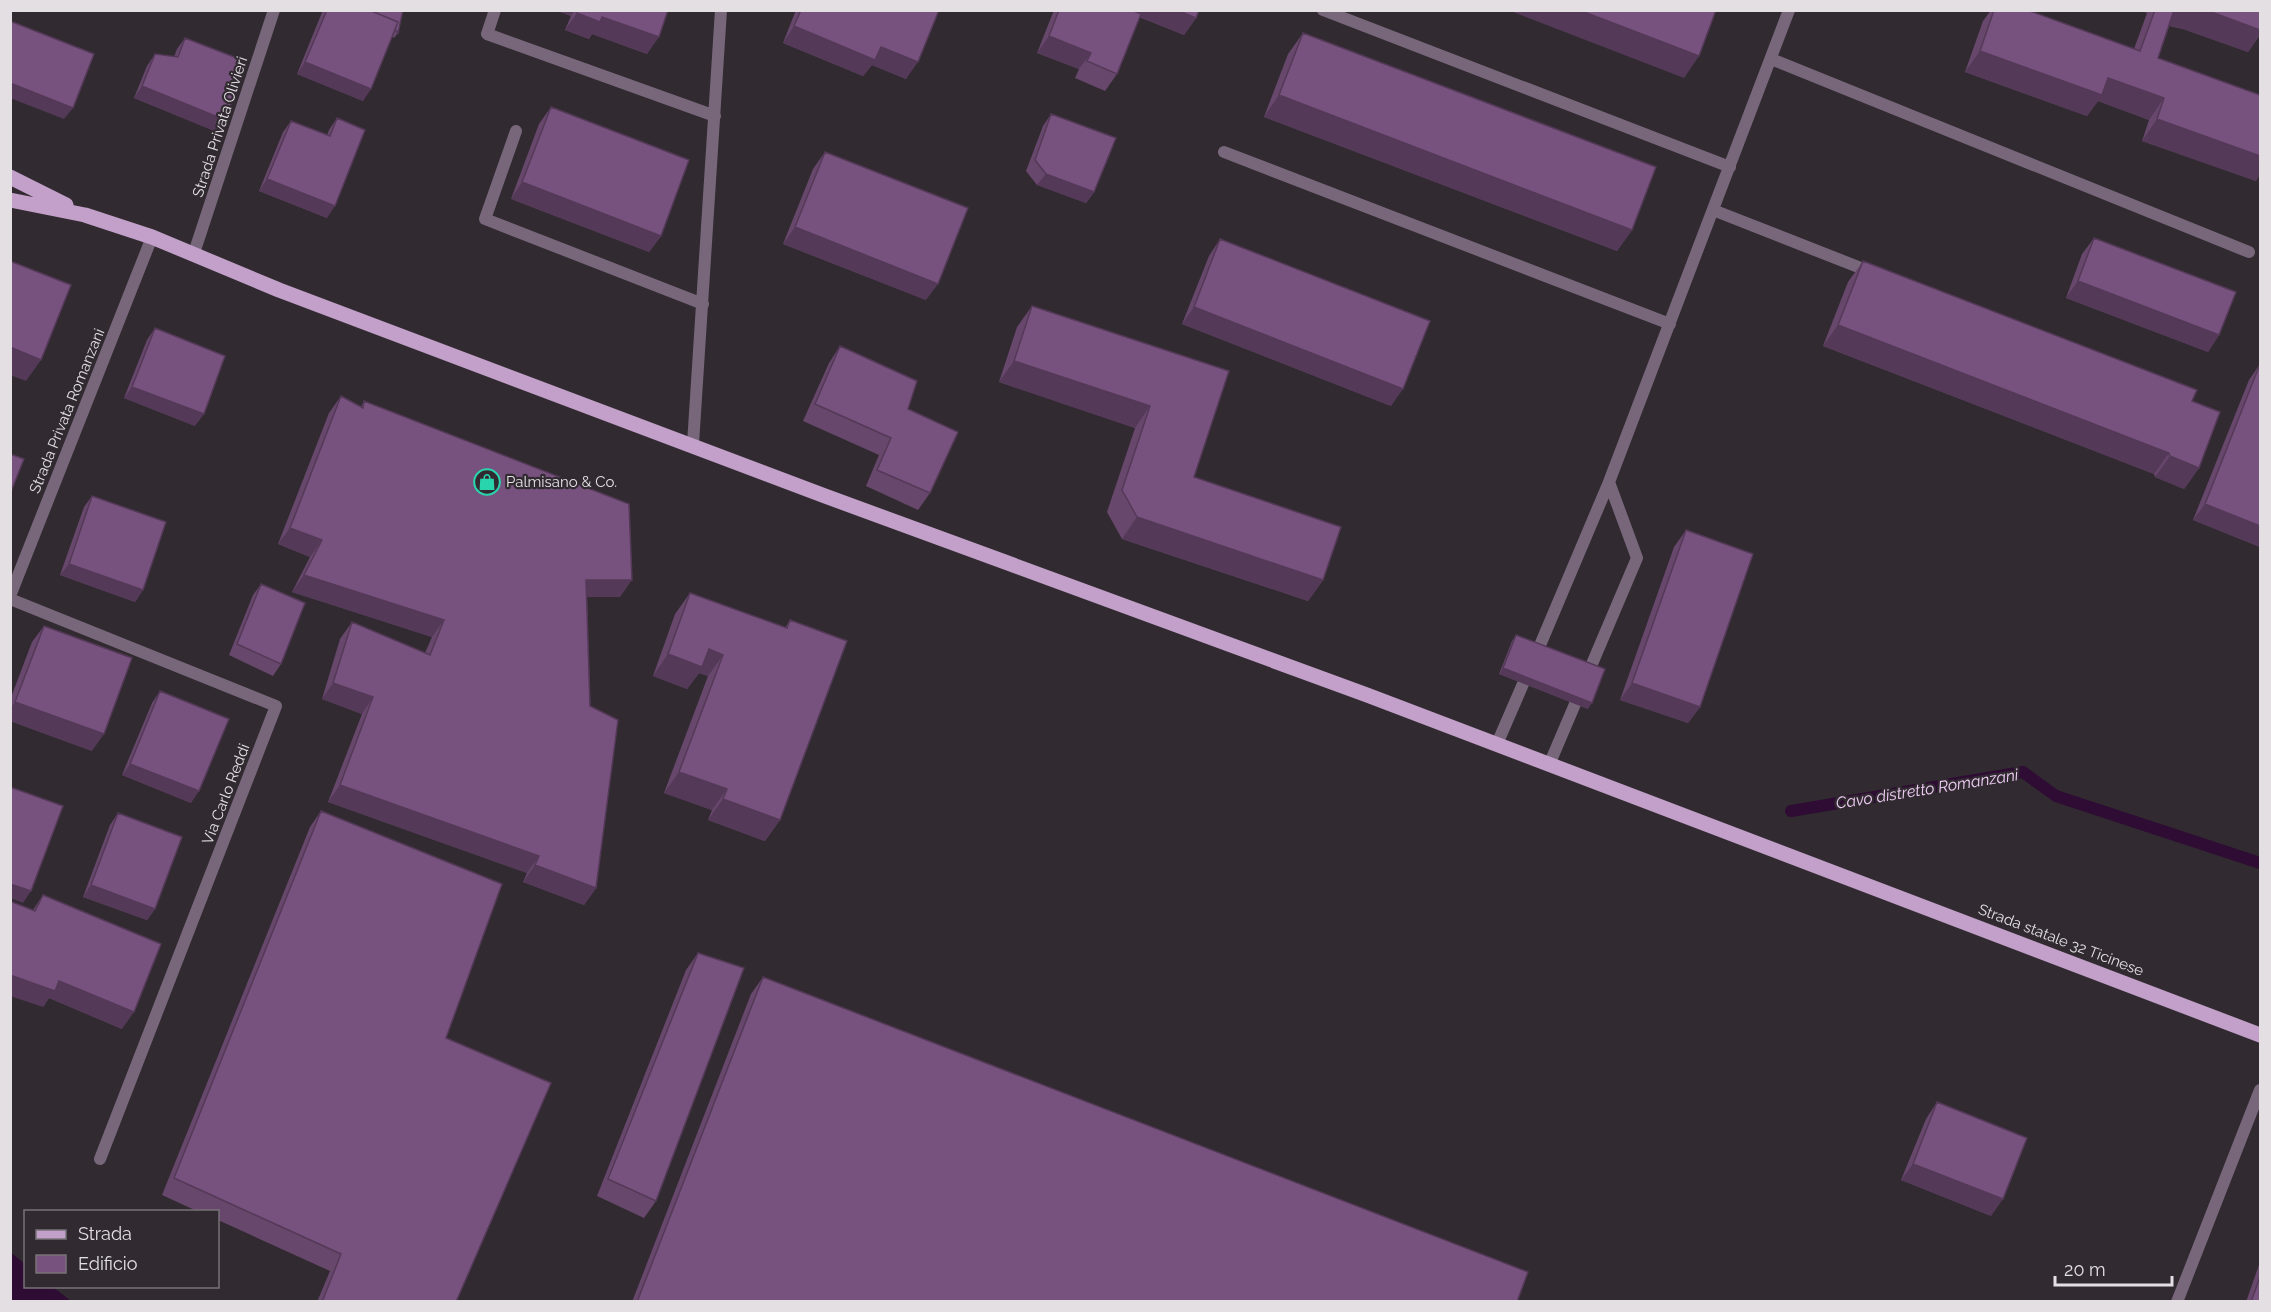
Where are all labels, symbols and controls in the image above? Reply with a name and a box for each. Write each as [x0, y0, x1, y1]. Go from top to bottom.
street label: Strada Privata Olivieri [189, 54, 251, 200]
street label: Strada Privata Romanzani [26, 326, 108, 496]
shop icon: Palmisano & Co. [472, 467, 502, 497]
place label: Palmisano & Co. [506, 473, 617, 491]
street label: Via Carlo Reddi [199, 741, 253, 847]
water label: Cavo distretto Romanzani [1834, 765, 2020, 813]
street label: Strada statale 32 Ticinese [1976, 900, 2146, 980]
legend [24, 1210, 219, 1288]
text: Strada [78, 1223, 132, 1244]
scale bar [2055, 1249, 2172, 1287]
text: Edificio [78, 1253, 138, 1274]
text: 20 m [2064, 1259, 2106, 1280]

